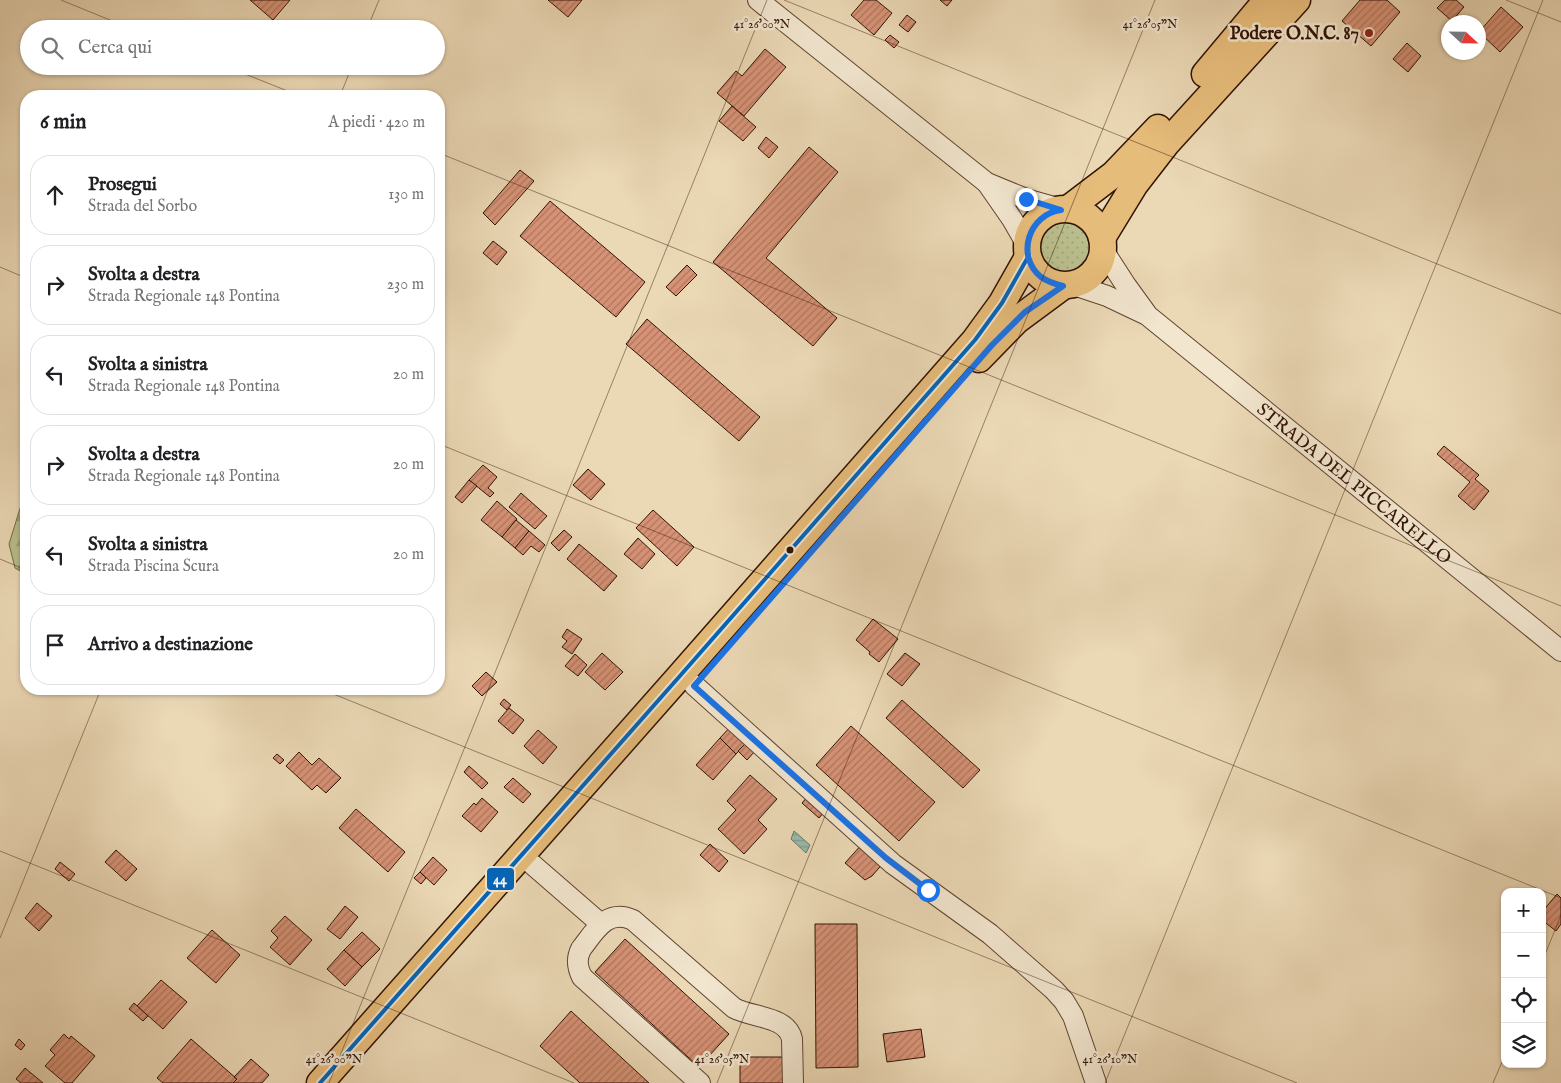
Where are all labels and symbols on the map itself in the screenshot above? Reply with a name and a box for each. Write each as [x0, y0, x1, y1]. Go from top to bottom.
north arrow [1441, 15, 1486, 60]
text: 41°26'00"N [734, 17, 791, 32]
text: 41°26'05"N [1123, 17, 1178, 32]
place label: Podere O.N.C. 87 [1230, 23, 1359, 46]
marker: Podere O.N.C. 87 [1363, 27, 1375, 39]
route end [1015, 188, 1038, 211]
street label: STRADA DEL PICCARELLO [1251, 398, 1455, 570]
unlabelled marker [785, 545, 795, 555]
line badge: 44 [486, 867, 515, 891]
text: 44 [493, 871, 508, 889]
route start [917, 879, 940, 902]
text: 41°26'00"N [306, 1052, 363, 1067]
text: 41°26'05"N [695, 1052, 750, 1067]
text: 41°26'10"N [1083, 1052, 1138, 1067]

